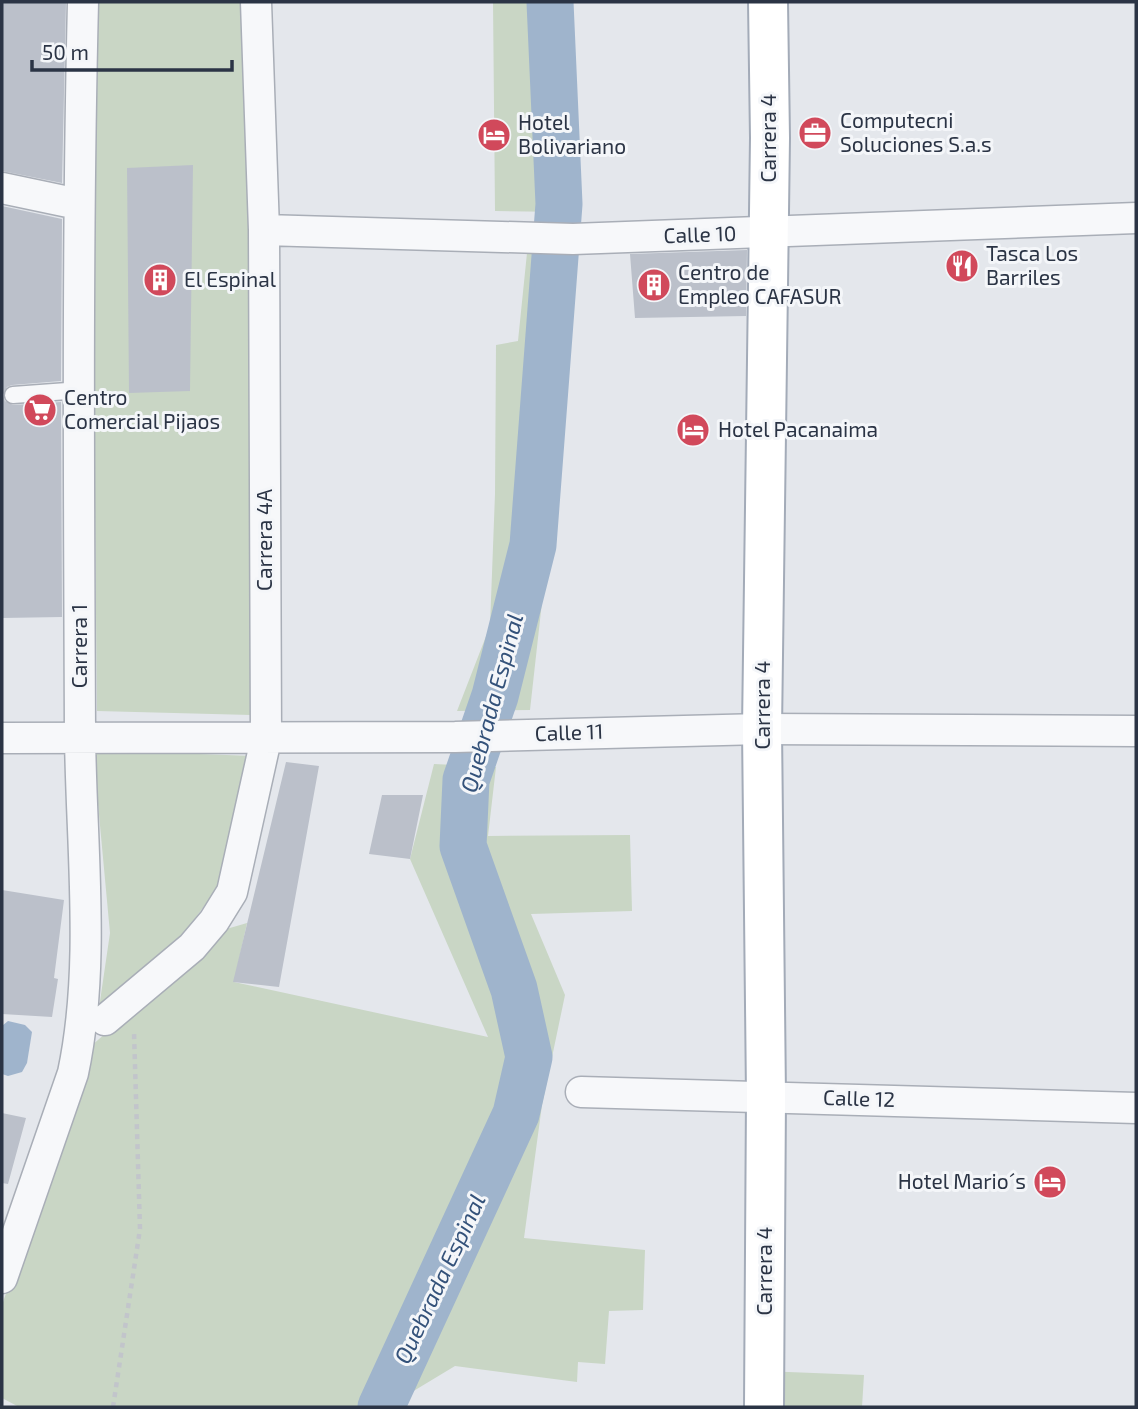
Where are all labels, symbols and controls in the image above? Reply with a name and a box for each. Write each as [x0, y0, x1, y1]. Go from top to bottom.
scale bar [32, 28, 231, 72]
text: 50 m [42, 39, 89, 64]
street label: Carrera 4 [755, 94, 780, 182]
place label: Computecni Soluciones S.a.s [840, 107, 992, 156]
place label: Hotel Bolivariano [518, 109, 626, 158]
office icon: Computecni Soluciones S.a.s [796, 114, 834, 152]
hotel icon: Hotel Bolivariano [475, 116, 513, 154]
street label: Calle 10 [663, 220, 737, 247]
place label: Tasca Los Barriles [986, 240, 1078, 289]
restaurant icon: Tasca Los Barriles [943, 247, 981, 285]
place label: Centro de Empleo CAFASUR [678, 259, 842, 308]
building icon: El Espinal [141, 261, 179, 299]
place label: El Espinal [184, 266, 277, 291]
building icon: Centro de Empleo CAFASUR [635, 266, 673, 304]
place label: Centro Comercial Pijaos [64, 384, 220, 434]
supermarket icon: Centro Comercial Pijaos [21, 391, 59, 429]
hotel icon: Hotel Pacanaima [674, 411, 712, 449]
place label: Hotel Pacanaima [718, 416, 878, 441]
street label: Carrera 4A [251, 489, 276, 591]
street label: Carrera 1 [66, 604, 91, 688]
water label: Quebrada Espinal [454, 610, 528, 795]
street label: Carrera 4 [749, 661, 774, 749]
street label: Calle 11 [534, 718, 604, 745]
street label: Calle 12 [823, 1084, 896, 1111]
hotel icon: Hotel Mario´s [1031, 1163, 1069, 1201]
place label: Hotel Mario´s [898, 1168, 1026, 1193]
water label: Quebrada Espinal [388, 1189, 491, 1368]
street label: Carrera 4 [751, 1227, 776, 1315]

